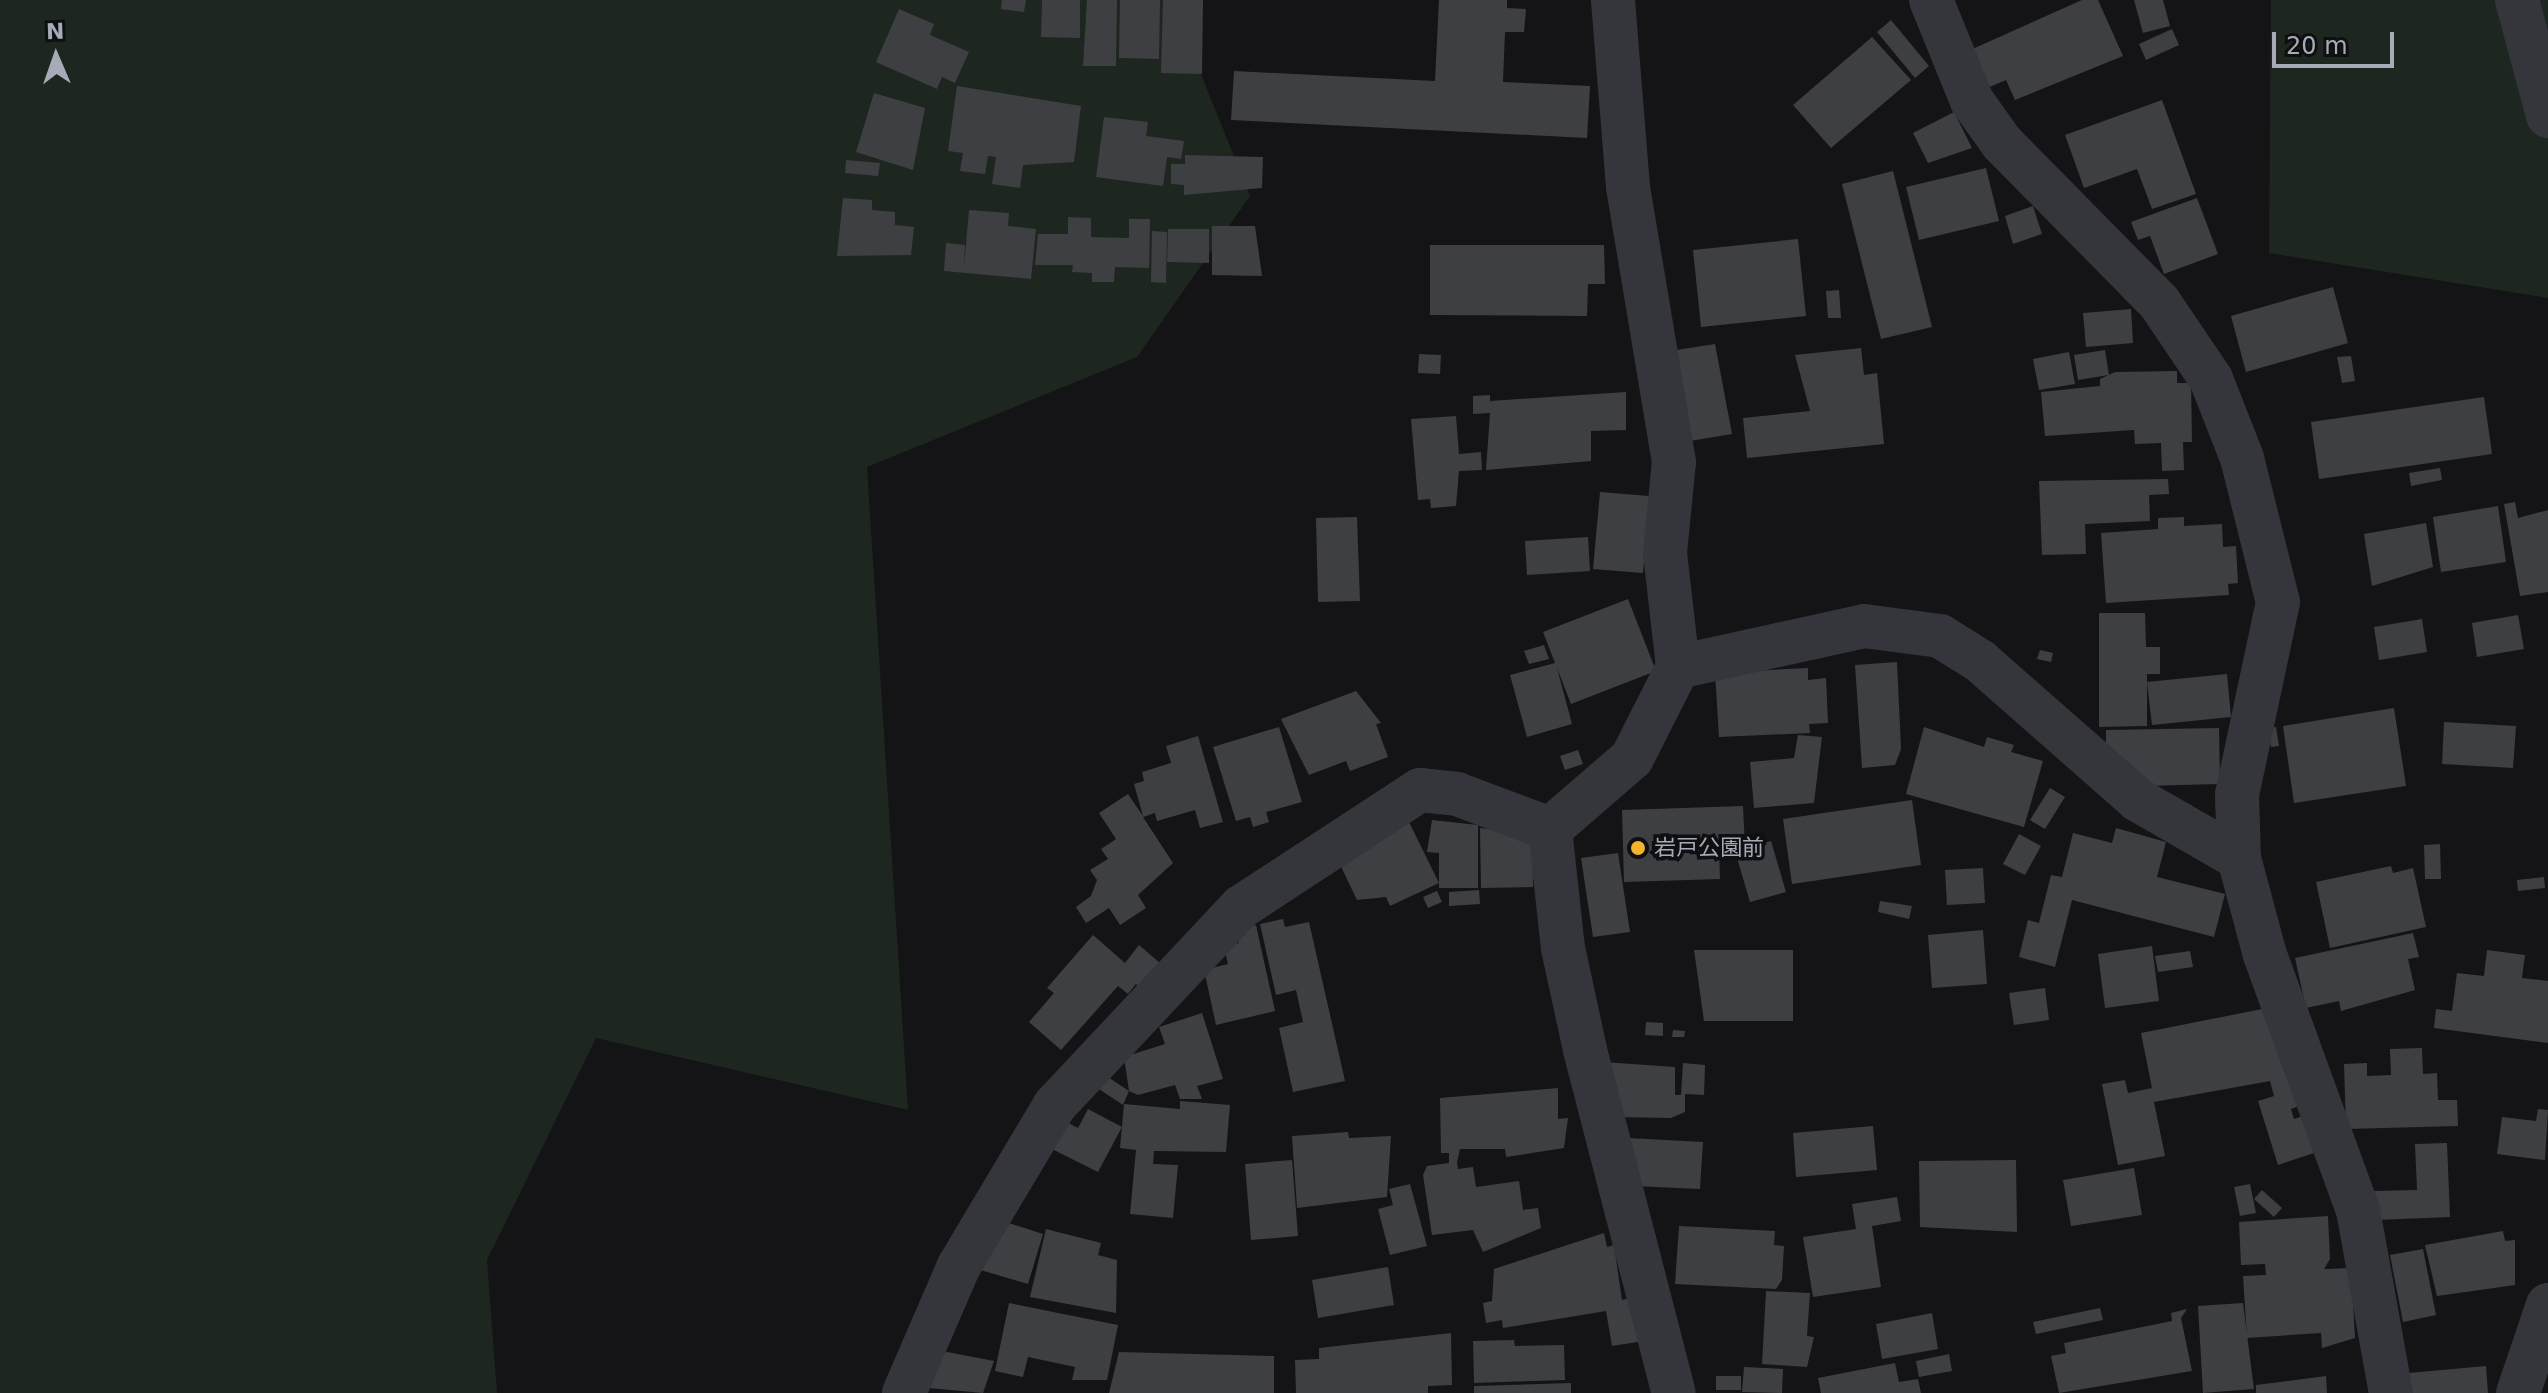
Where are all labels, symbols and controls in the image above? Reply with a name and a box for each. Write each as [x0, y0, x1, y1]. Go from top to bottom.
north arrow [16, 16, 96, 96]
scale bar [2276, 16, 2398, 66]
text: N [45, 19, 65, 44]
text: 20 m [2286, 32, 2348, 60]
place label: 岩戸公園前 [1654, 835, 1764, 861]
marker: 岩戸公園前 [1629, 839, 1647, 857]

